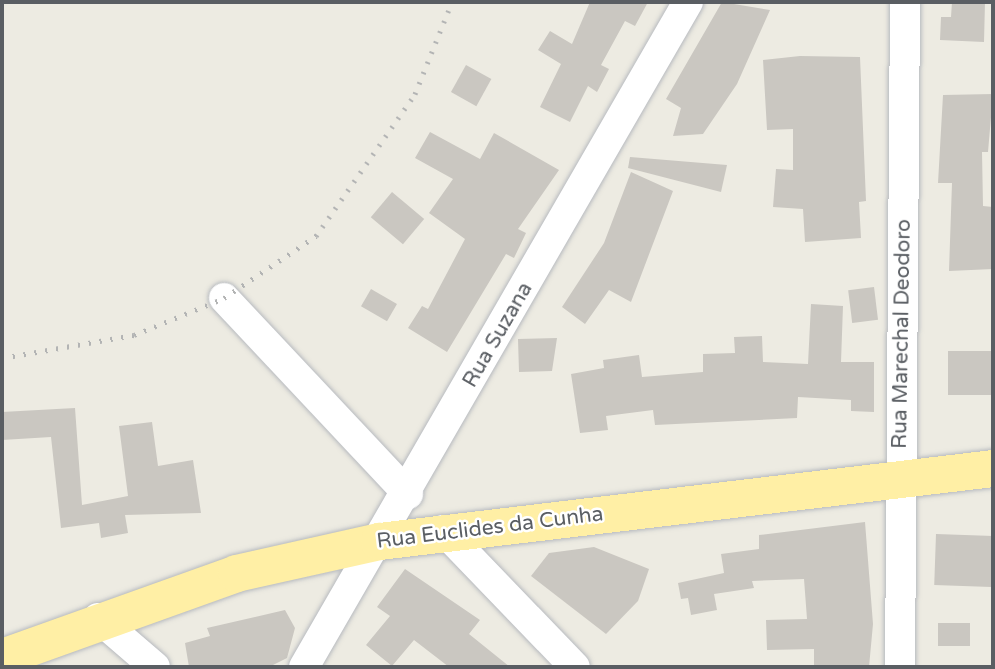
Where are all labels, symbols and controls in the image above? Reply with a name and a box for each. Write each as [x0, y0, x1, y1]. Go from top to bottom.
street label: Rua Marechal Deodoro [887, 219, 917, 449]
street label: Rua Suzana [458, 278, 538, 392]
street label: Rua Euclides da Cunha [375, 502, 605, 554]

